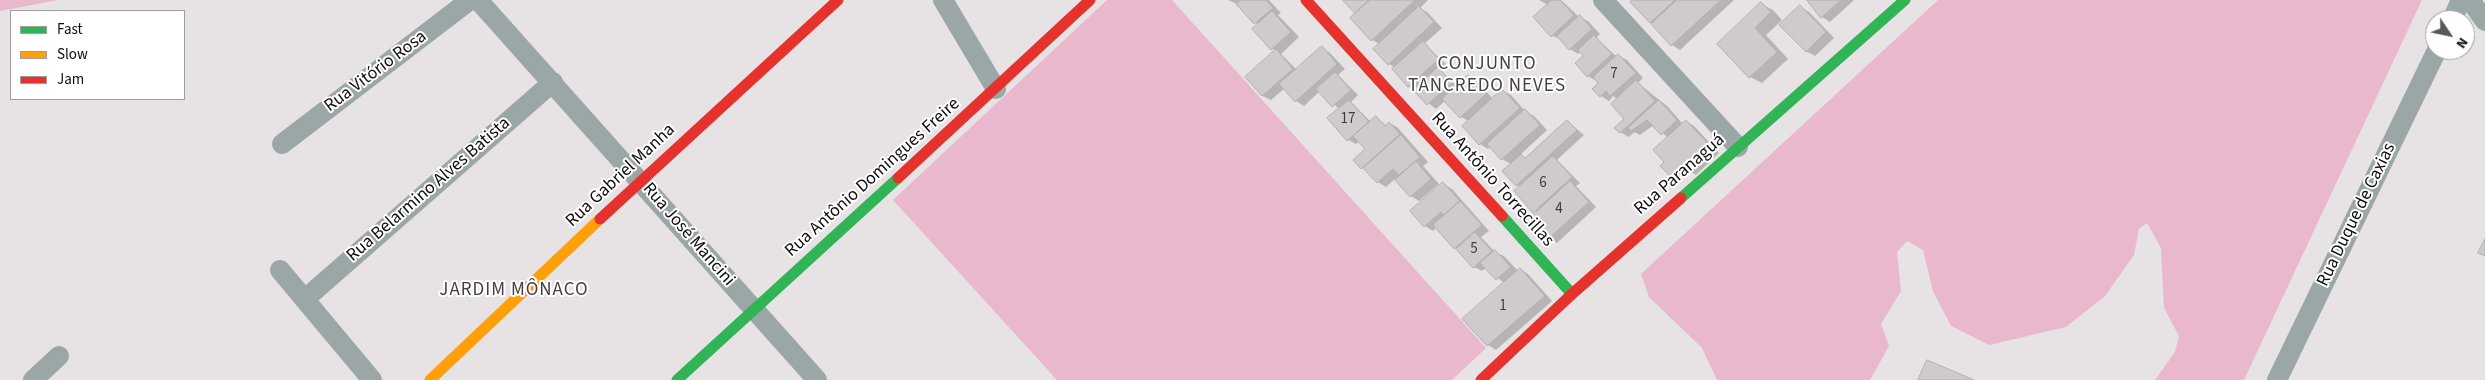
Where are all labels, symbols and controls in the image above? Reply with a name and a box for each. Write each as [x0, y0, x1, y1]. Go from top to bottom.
legend [10, 10, 185, 100]
north arrow [2425, 10, 2475, 60]
text: Fast [57, 19, 83, 40]
street label: Rua Vitório Rosa [321, 27, 431, 117]
text: N [2451, 33, 2473, 52]
text: Slow [57, 44, 88, 65]
district label: CONJUNTO TANCREDO NEVES [1406, 54, 1568, 98]
house number: 7 [1610, 66, 1618, 84]
text: Jam [57, 69, 84, 90]
street label: Rua Antônio Domingues Freire [781, 94, 965, 262]
street label: Rua Antônio Torrecillas [1426, 108, 1558, 252]
house number: 17 [1341, 111, 1355, 129]
street label: Rua Belarmino Alves Batista [343, 113, 515, 267]
street label: Rua Gabriel Manha [562, 120, 680, 232]
street label: Rua Paranaguá [1630, 130, 1730, 220]
street label: Rua Duque de Caxias [2313, 140, 2401, 290]
house number: 6 [1539, 175, 1547, 193]
street label: Rua José Mancini [637, 179, 739, 291]
house number: 4 [1555, 201, 1563, 219]
house number: 5 [1470, 241, 1478, 259]
district label: JARDIM MÔNACO [438, 280, 590, 302]
house number: 1 [1499, 298, 1507, 316]

